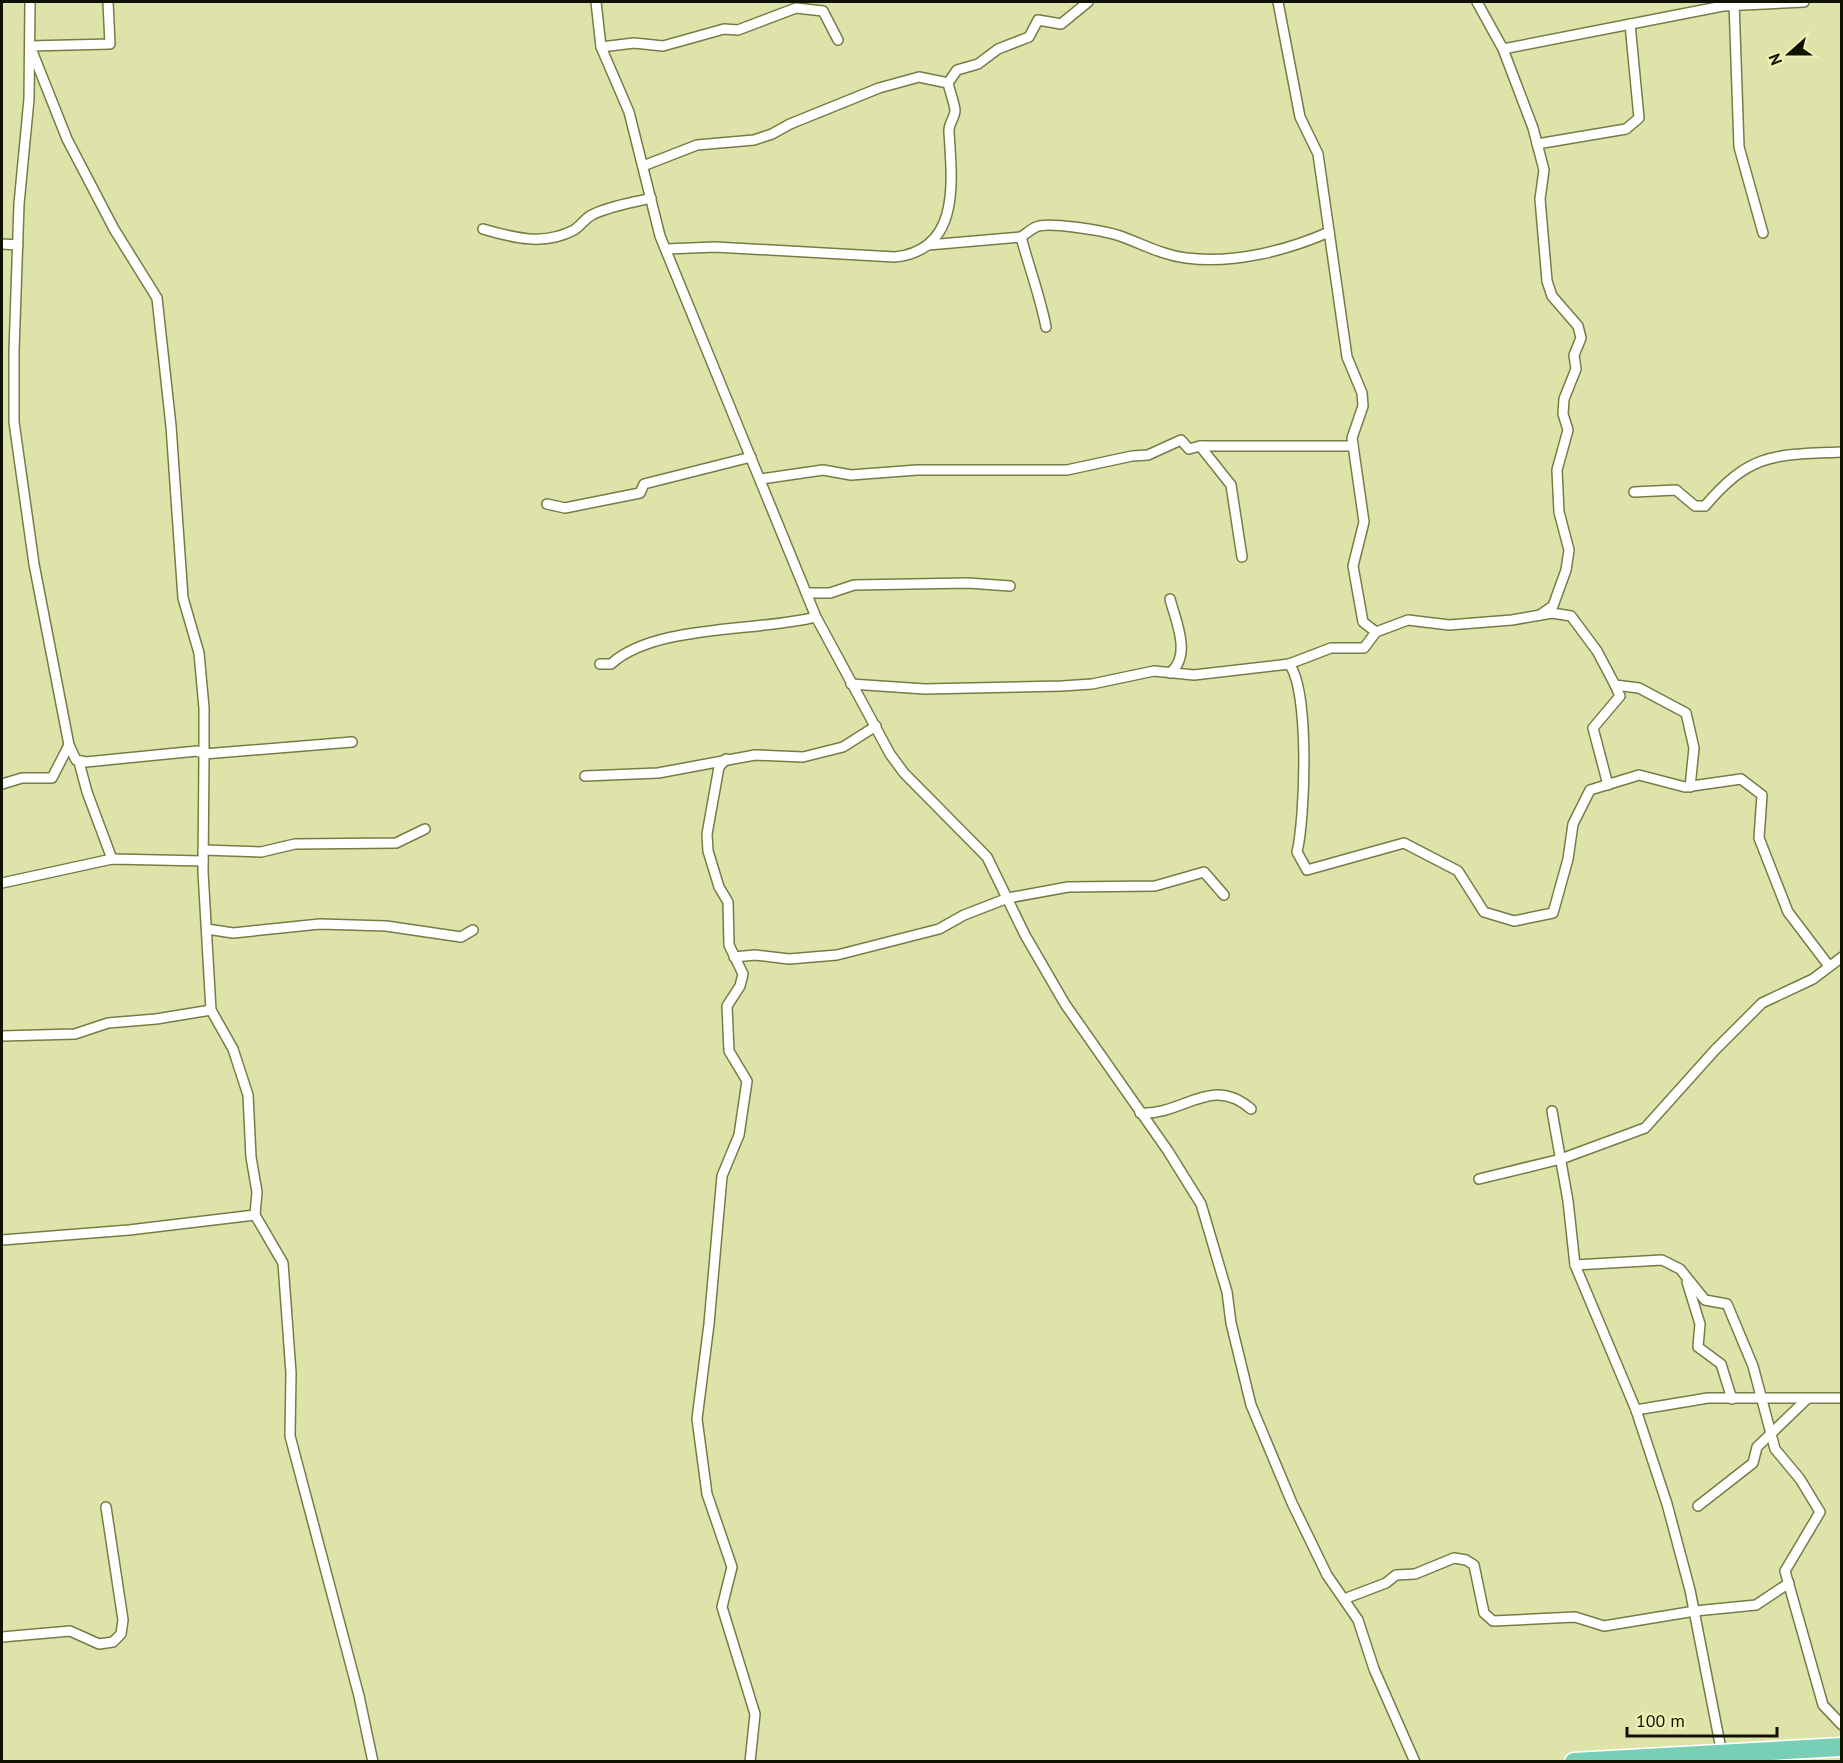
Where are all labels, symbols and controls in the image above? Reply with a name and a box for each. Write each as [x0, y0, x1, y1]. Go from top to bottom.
north arrow [1759, 24, 1819, 84]
text: N [1764, 51, 1786, 68]
scale bar [1627, 1700, 1777, 1738]
text: 100 m [1636, 1709, 1685, 1732]

